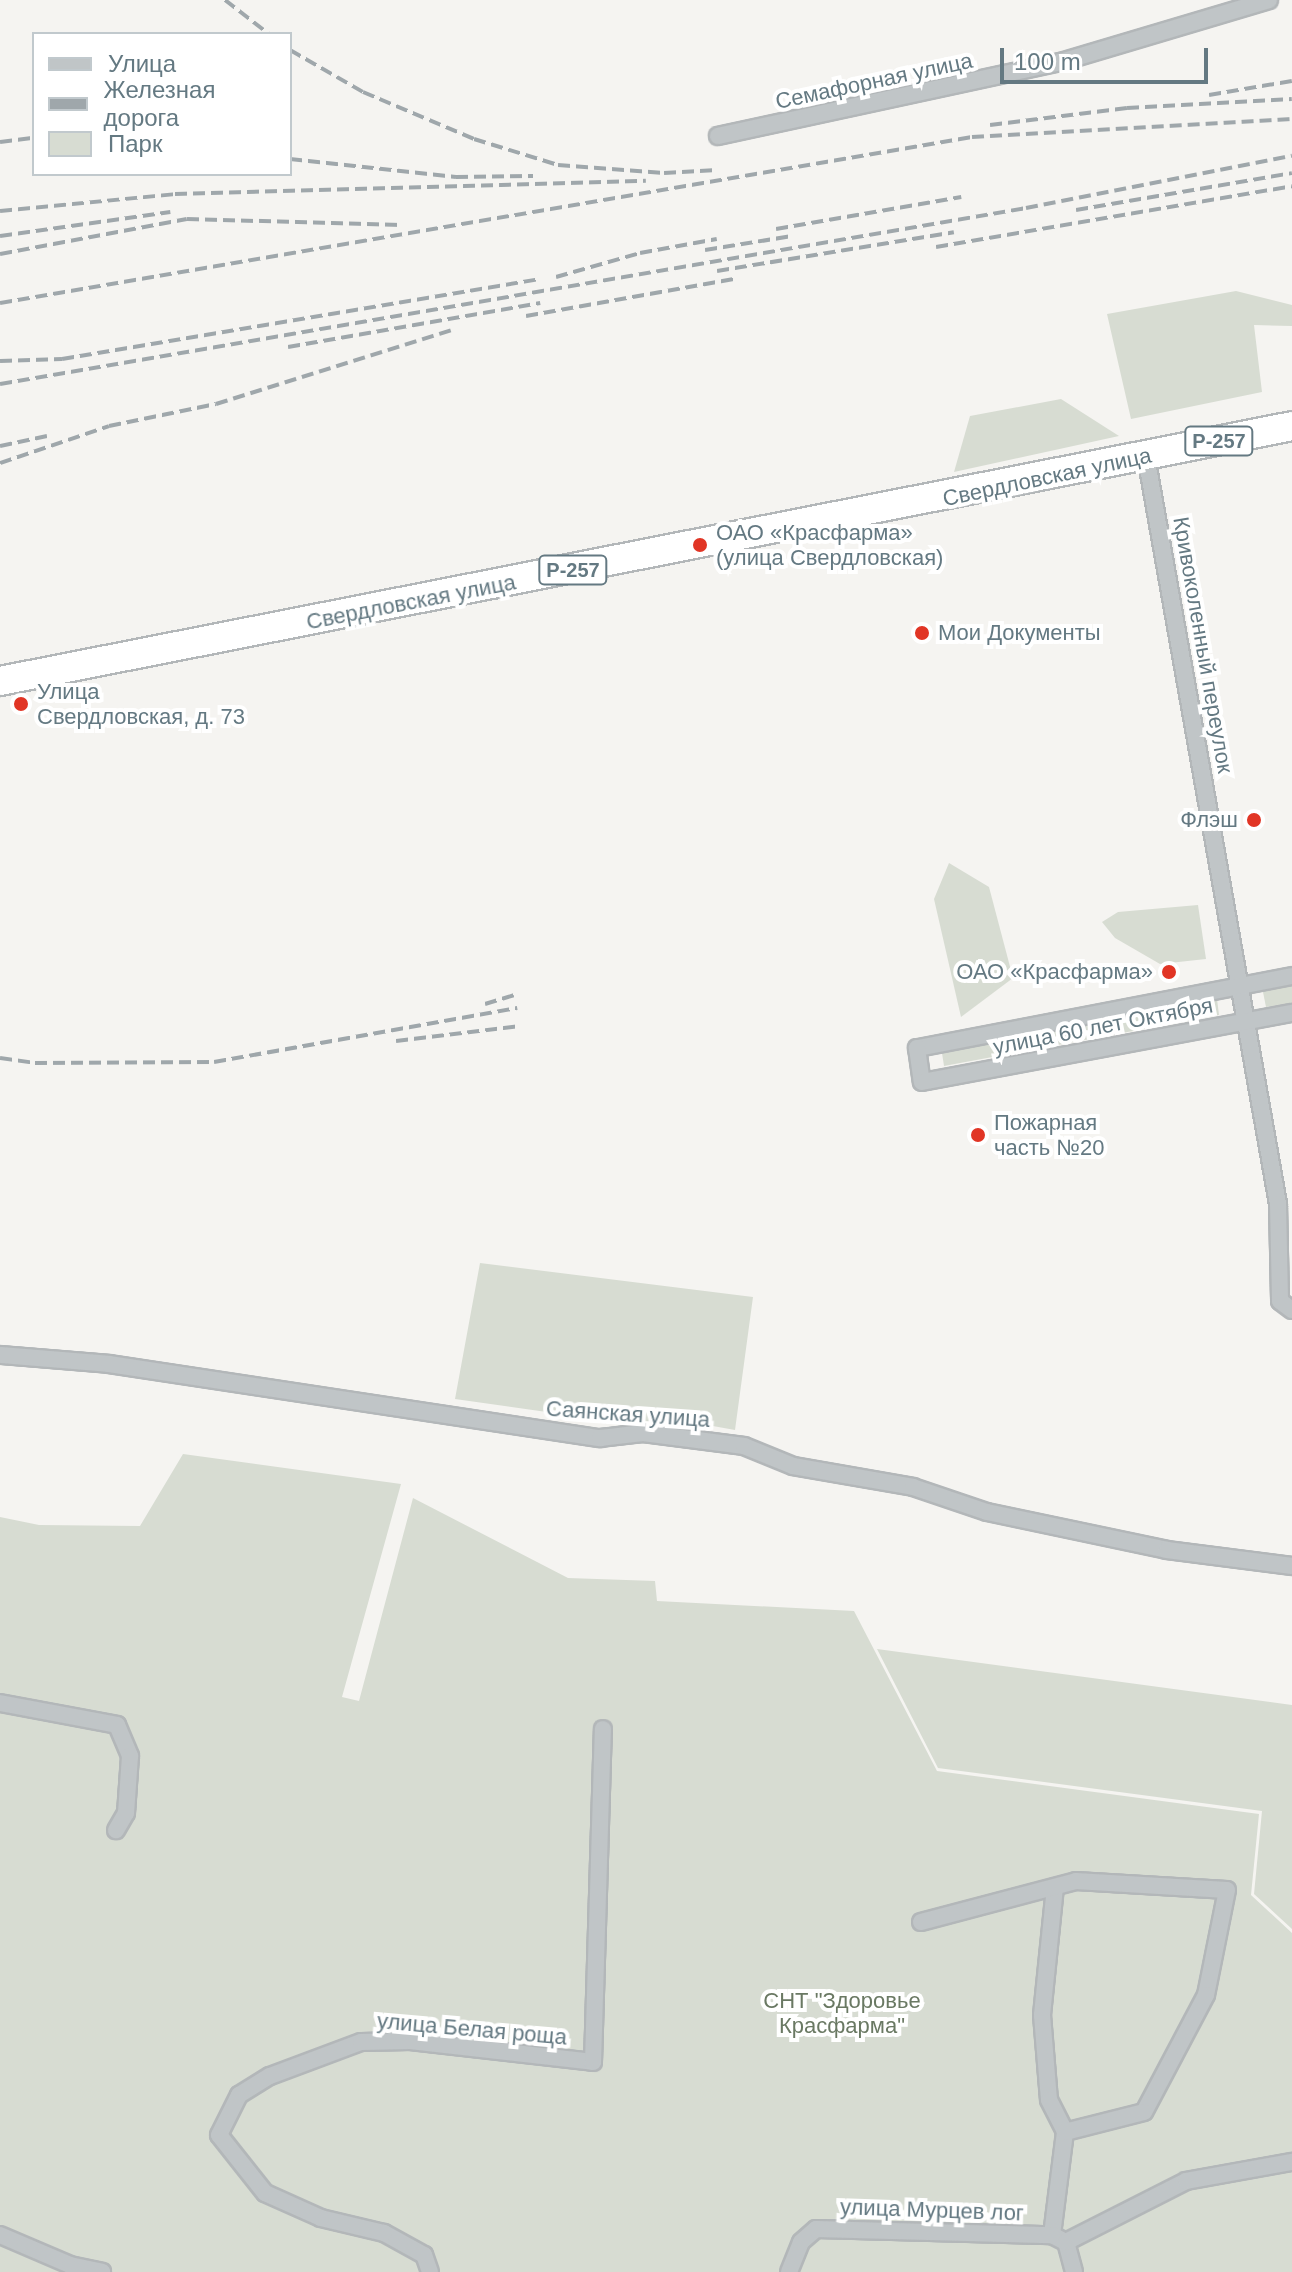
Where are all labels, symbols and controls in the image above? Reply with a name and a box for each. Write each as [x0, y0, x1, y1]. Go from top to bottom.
legend [32, 32, 292, 176]
scale bar [1004, 32, 1212, 82]
street label: Семафорная улица [773, 47, 975, 115]
text: 100 m [1014, 48, 1081, 75]
text: Улица [108, 50, 176, 77]
text: Железная дорога [104, 76, 215, 131]
text: Парк [108, 130, 162, 157]
road number: Р-257 [1183, 425, 1255, 457]
street label: Свердловская улица [940, 442, 1154, 512]
street label: Кривоколенный переулок [1167, 515, 1239, 775]
place label: ОАО «Красфарма» (улица Свердловская) [716, 519, 943, 570]
marker: ОАО «Красфарма» (улица Свердловская) [691, 536, 709, 554]
road number: Р-257 [537, 554, 609, 586]
street label: Свердловская улица [304, 569, 518, 635]
place label: Мои Документы [938, 620, 1101, 646]
marker: Мои Документы [913, 624, 931, 642]
place label: Улица Свердловская, д. 73 [37, 678, 245, 730]
marker: Улица Свердловская, д. 73 [12, 695, 30, 713]
place label: Флэш [1180, 807, 1238, 833]
marker: Флэш [1245, 811, 1263, 829]
place label: ОАО «Красфарма» [956, 959, 1153, 985]
marker: ОАО «Красфарма» [1160, 963, 1178, 981]
street label: улица 60 лет Октября [991, 992, 1215, 1060]
place label: Пожарная часть №20 [994, 1109, 1104, 1160]
marker: Пожарная часть №20 [969, 1126, 987, 1144]
street label: Саянская улица [545, 1395, 711, 1433]
park label: СНТ "Здоровье Красфарма" [763, 1987, 921, 2038]
street label: улица Белая роща [376, 2008, 568, 2050]
street label: улица Мурцев лог [840, 2194, 1024, 2226]

